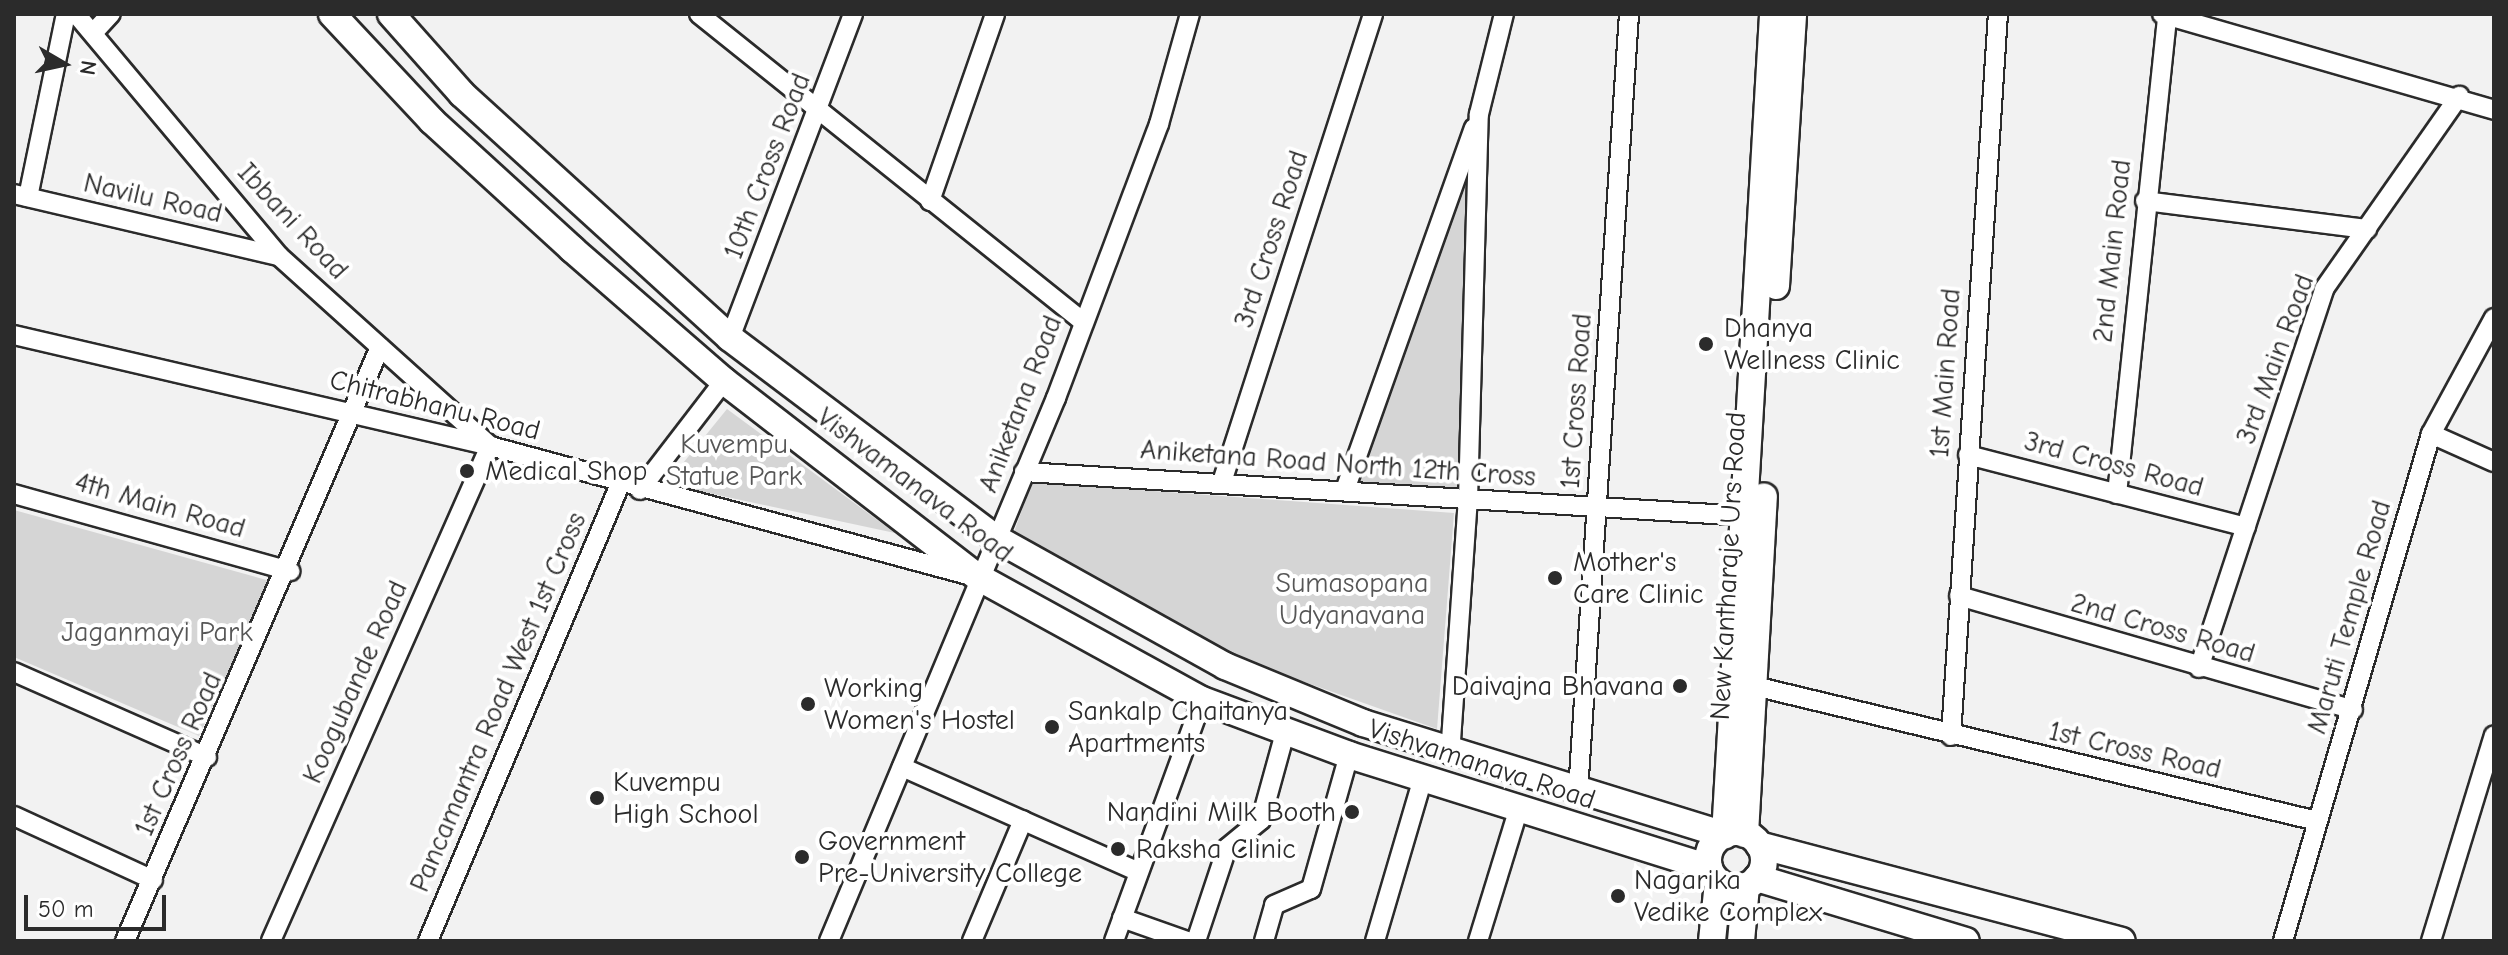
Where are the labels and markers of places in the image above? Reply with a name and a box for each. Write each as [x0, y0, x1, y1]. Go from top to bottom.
place label: Dhanya Wellness Clinic [1724, 311, 1900, 377]
marker: Dhanya Wellness Clinic [1695, 333, 1717, 355]
place label: Medical Shop [485, 454, 647, 488]
marker: Medical Shop [456, 460, 478, 482]
place label: Mother's Care Clinic [1573, 545, 1704, 611]
marker: Mother's Care Clinic [1544, 567, 1566, 589]
place label: Daivajna Bhavana [1452, 669, 1664, 703]
place label: Working Women's Hostel [824, 671, 1015, 737]
marker: Daivajna Bhavana [1671, 677, 1689, 695]
place label: Sankalp Chaitanya Apartments [1068, 694, 1288, 760]
marker: Working Women's Hostel [799, 695, 817, 713]
marker: Sankalp Chaitanya Apartments [1043, 718, 1061, 736]
place label: Kuvempu High School [613, 765, 759, 831]
marker: Kuvempu High School [588, 789, 606, 807]
place label: Nandini Milk Booth [1107, 795, 1336, 829]
marker: Nandini Milk Booth [1343, 803, 1361, 821]
place label: Government Pre-University College [818, 824, 1082, 890]
place label: Raksha Clinic [1136, 832, 1296, 866]
marker: Raksha Clinic [1107, 838, 1129, 860]
marker: Government Pre-University College [793, 848, 811, 866]
place label: Nagarika Vedike Complex [1634, 863, 1822, 929]
marker: Nagarika Vedike Complex [1609, 887, 1627, 905]

